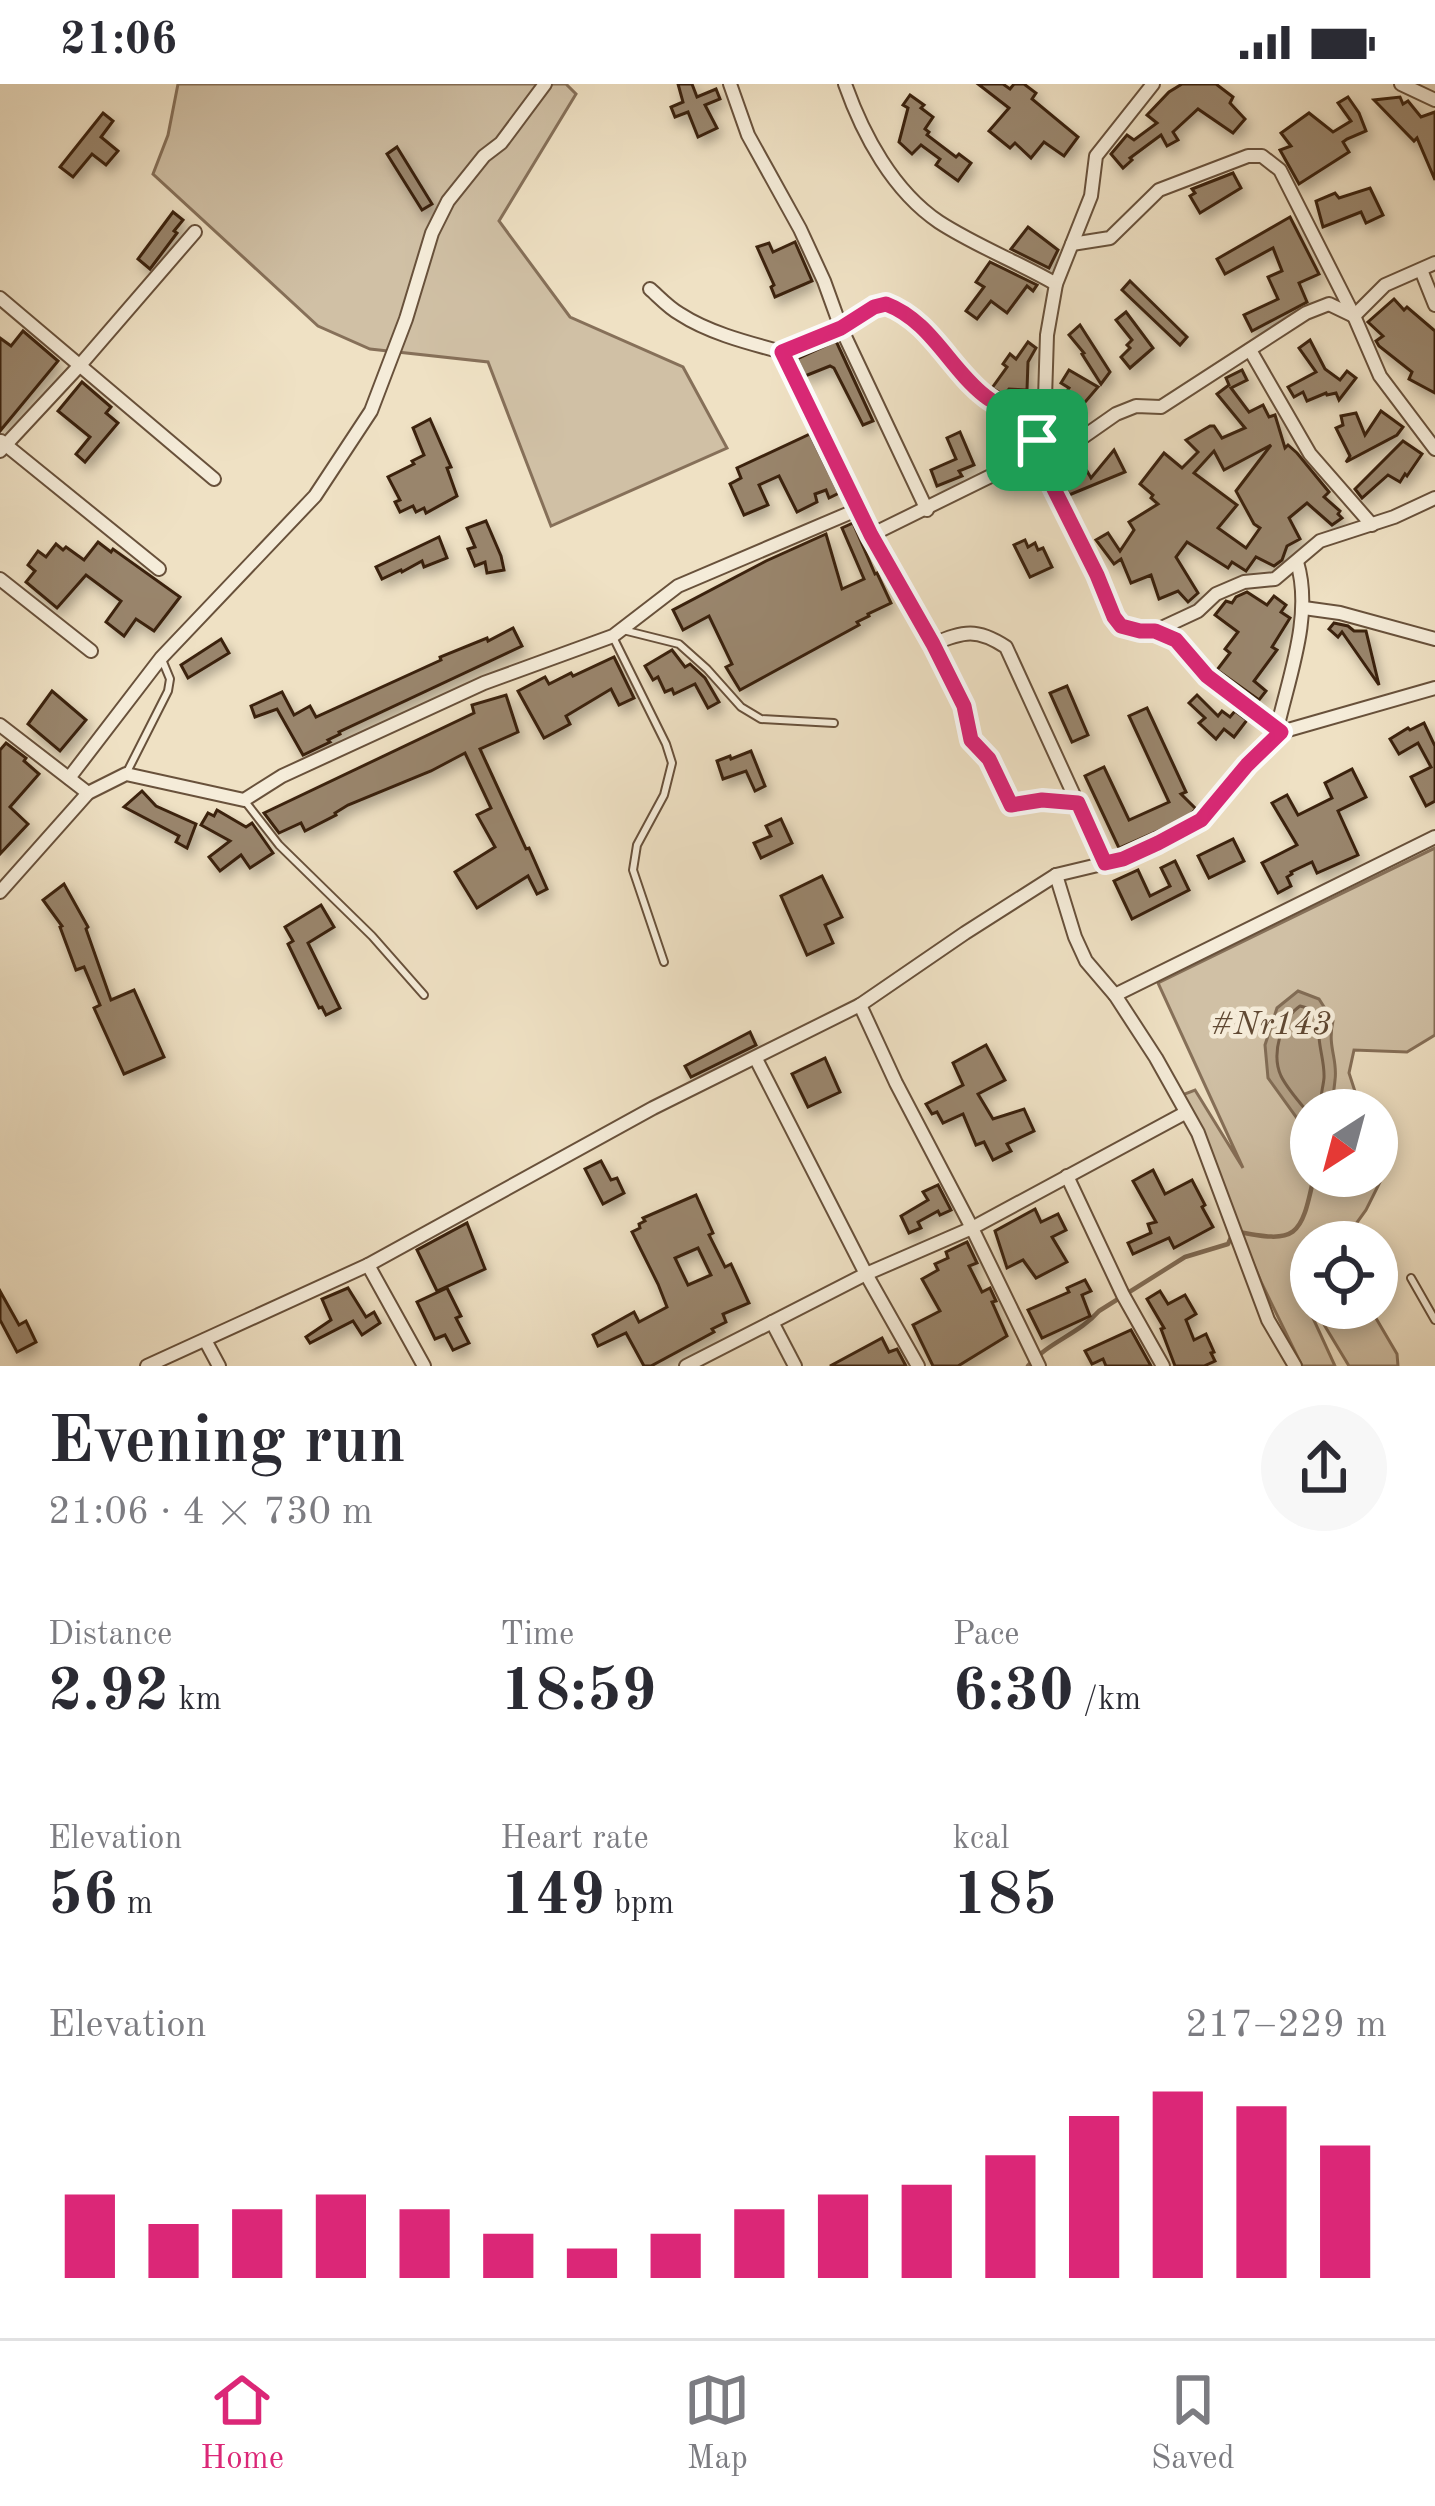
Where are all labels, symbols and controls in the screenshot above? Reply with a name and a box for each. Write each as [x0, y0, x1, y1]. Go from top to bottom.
text: 21:06 [60, 19, 177, 64]
pin [986, 389, 1088, 491]
icon: arrive [1004, 407, 1070, 473]
park label: #Nr143 [1211, 1009, 1331, 1042]
north arrow [1290, 1089, 1398, 1197]
map controls [1290, 1089, 1398, 1329]
button: locate [1290, 1221, 1398, 1329]
button: share [1261, 1405, 1387, 1531]
text: Evening run [48, 1411, 406, 1477]
text: 21:06 · 4 × 730 m [48, 1493, 373, 1532]
text: Distance [48, 1619, 172, 1652]
text: Time [500, 1619, 574, 1652]
text: Pace [953, 1619, 1020, 1652]
text: 2.92 [48, 1663, 169, 1723]
text: 18:59 [500, 1663, 656, 1723]
text: 6:30 [953, 1663, 1074, 1723]
text: km [169, 1684, 222, 1717]
text: /km [1074, 1684, 1141, 1717]
text: Elevation [48, 1823, 182, 1856]
text: Heart rate [500, 1823, 649, 1856]
text: kcal [953, 1823, 1009, 1856]
text: 56 [48, 1867, 118, 1927]
text: 149 [500, 1867, 605, 1927]
text: 185 [953, 1867, 1057, 1927]
text: m [118, 1888, 153, 1921]
text: bpm [605, 1888, 674, 1921]
text: Elevation [48, 2006, 207, 2045]
text: 217–229 m [1185, 2006, 1387, 2045]
tab: Home [200, 2367, 284, 2480]
tab: Map [684, 2367, 750, 2480]
tab: Saved [1151, 2367, 1235, 2480]

